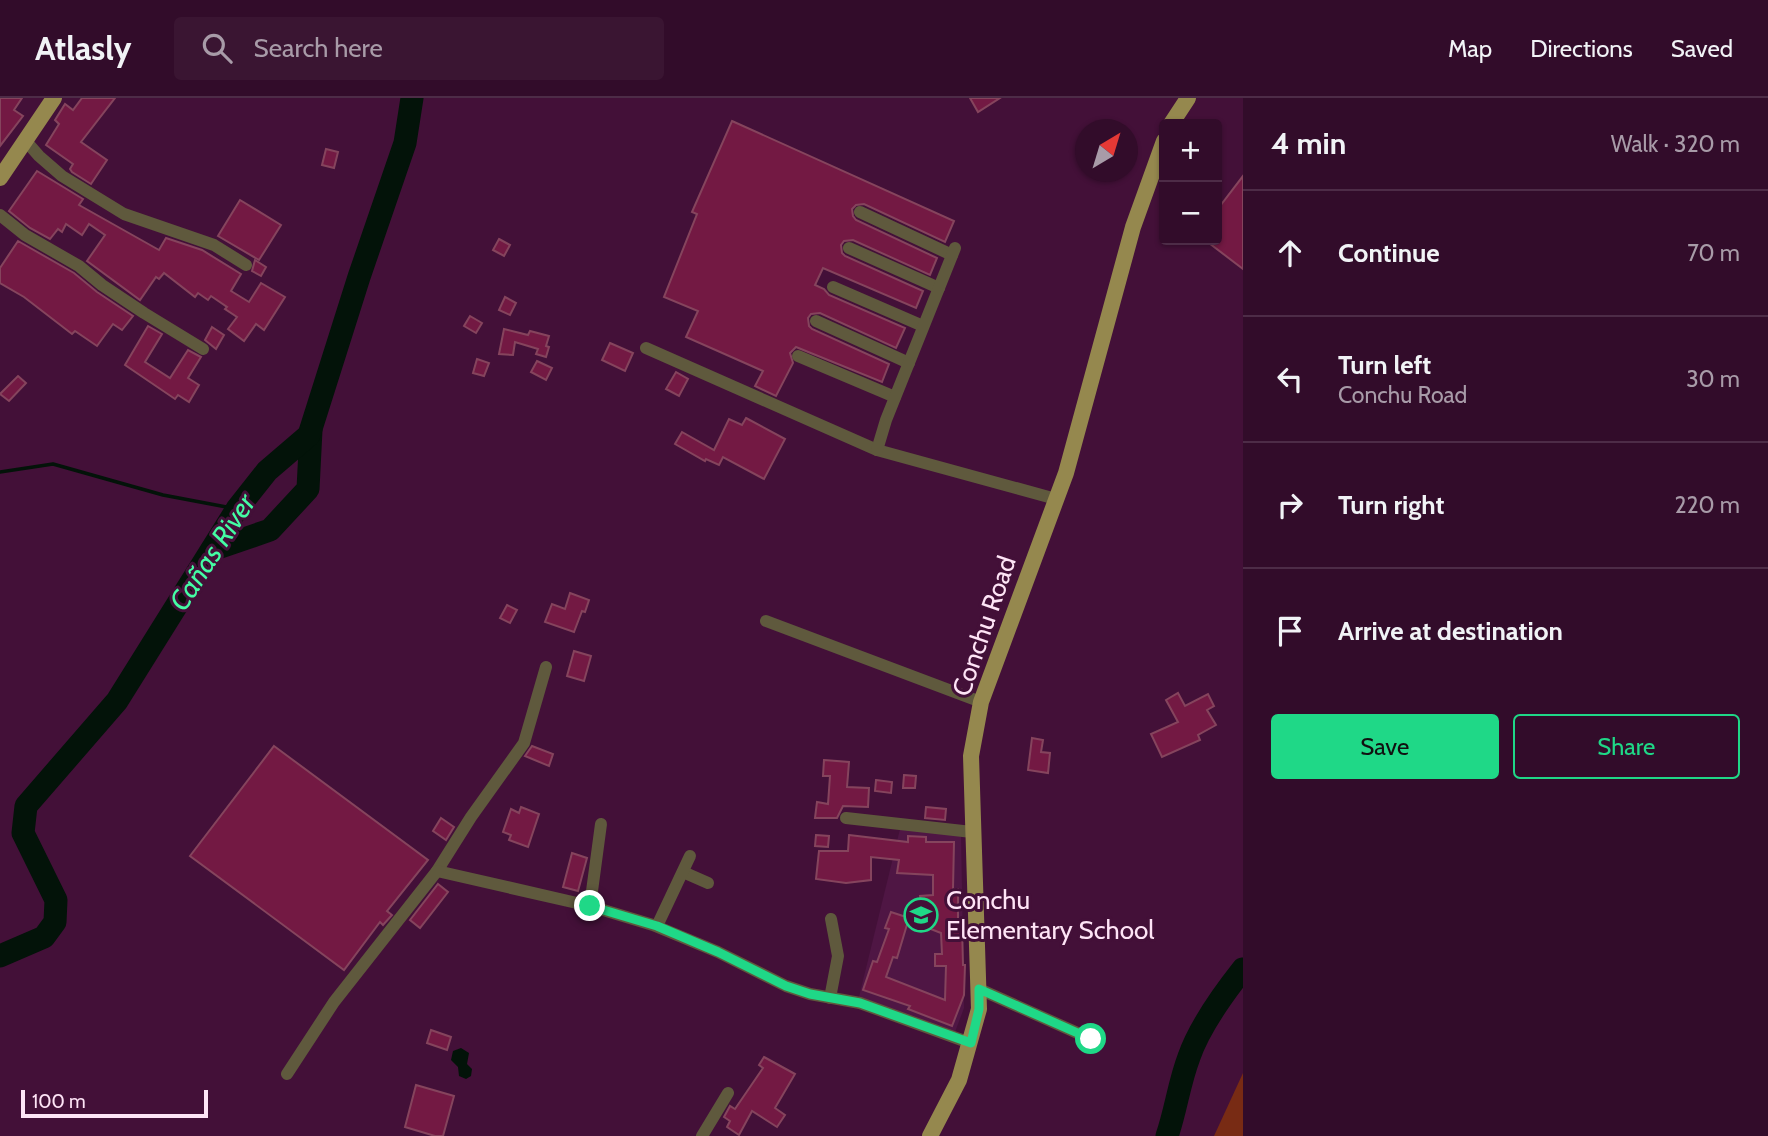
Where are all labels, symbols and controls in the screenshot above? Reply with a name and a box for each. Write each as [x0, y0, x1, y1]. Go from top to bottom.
search box [174, 17, 664, 80]
text: Atlasly [35, 28, 132, 68]
icon: search [198, 29, 236, 67]
text: Search here [254, 32, 383, 64]
text: Map [1448, 34, 1492, 63]
text: Directions [1530, 34, 1633, 63]
text: Saved [1671, 34, 1733, 63]
north arrow [1075, 119, 1138, 182]
map controls [1159, 119, 1222, 245]
button: + [1159, 119, 1222, 182]
text: 4 min [1271, 125, 1346, 162]
text: Walk · 320 m [1611, 130, 1740, 158]
button: − [1159, 182, 1222, 245]
icon: ahead [1271, 234, 1309, 272]
text: Continue [1338, 237, 1440, 269]
text: 70 m [1687, 239, 1740, 267]
text: Turn left [1338, 349, 1431, 381]
icon: left [1271, 360, 1309, 398]
text: 30 m [1686, 365, 1740, 393]
text: Conchu Road [1338, 381, 1467, 409]
water label: Cañas River [162, 486, 263, 617]
icon: right [1271, 486, 1309, 524]
text: Turn right [1338, 489, 1444, 521]
text: 220 m [1674, 491, 1740, 519]
street label: Conchu Road [945, 552, 1023, 700]
icon: arrive [1271, 612, 1309, 650]
text: Arrive at destination [1338, 615, 1563, 647]
button: Save [1271, 714, 1499, 779]
button: Share [1513, 714, 1740, 779]
place label: Conchu Elementary School [946, 884, 1154, 946]
route end [574, 890, 605, 921]
school or university icon: Conchu Elementary School [902, 896, 940, 934]
route start [1075, 1023, 1106, 1054]
scale bar [21, 1087, 208, 1119]
text: 100 m [32, 1090, 86, 1113]

